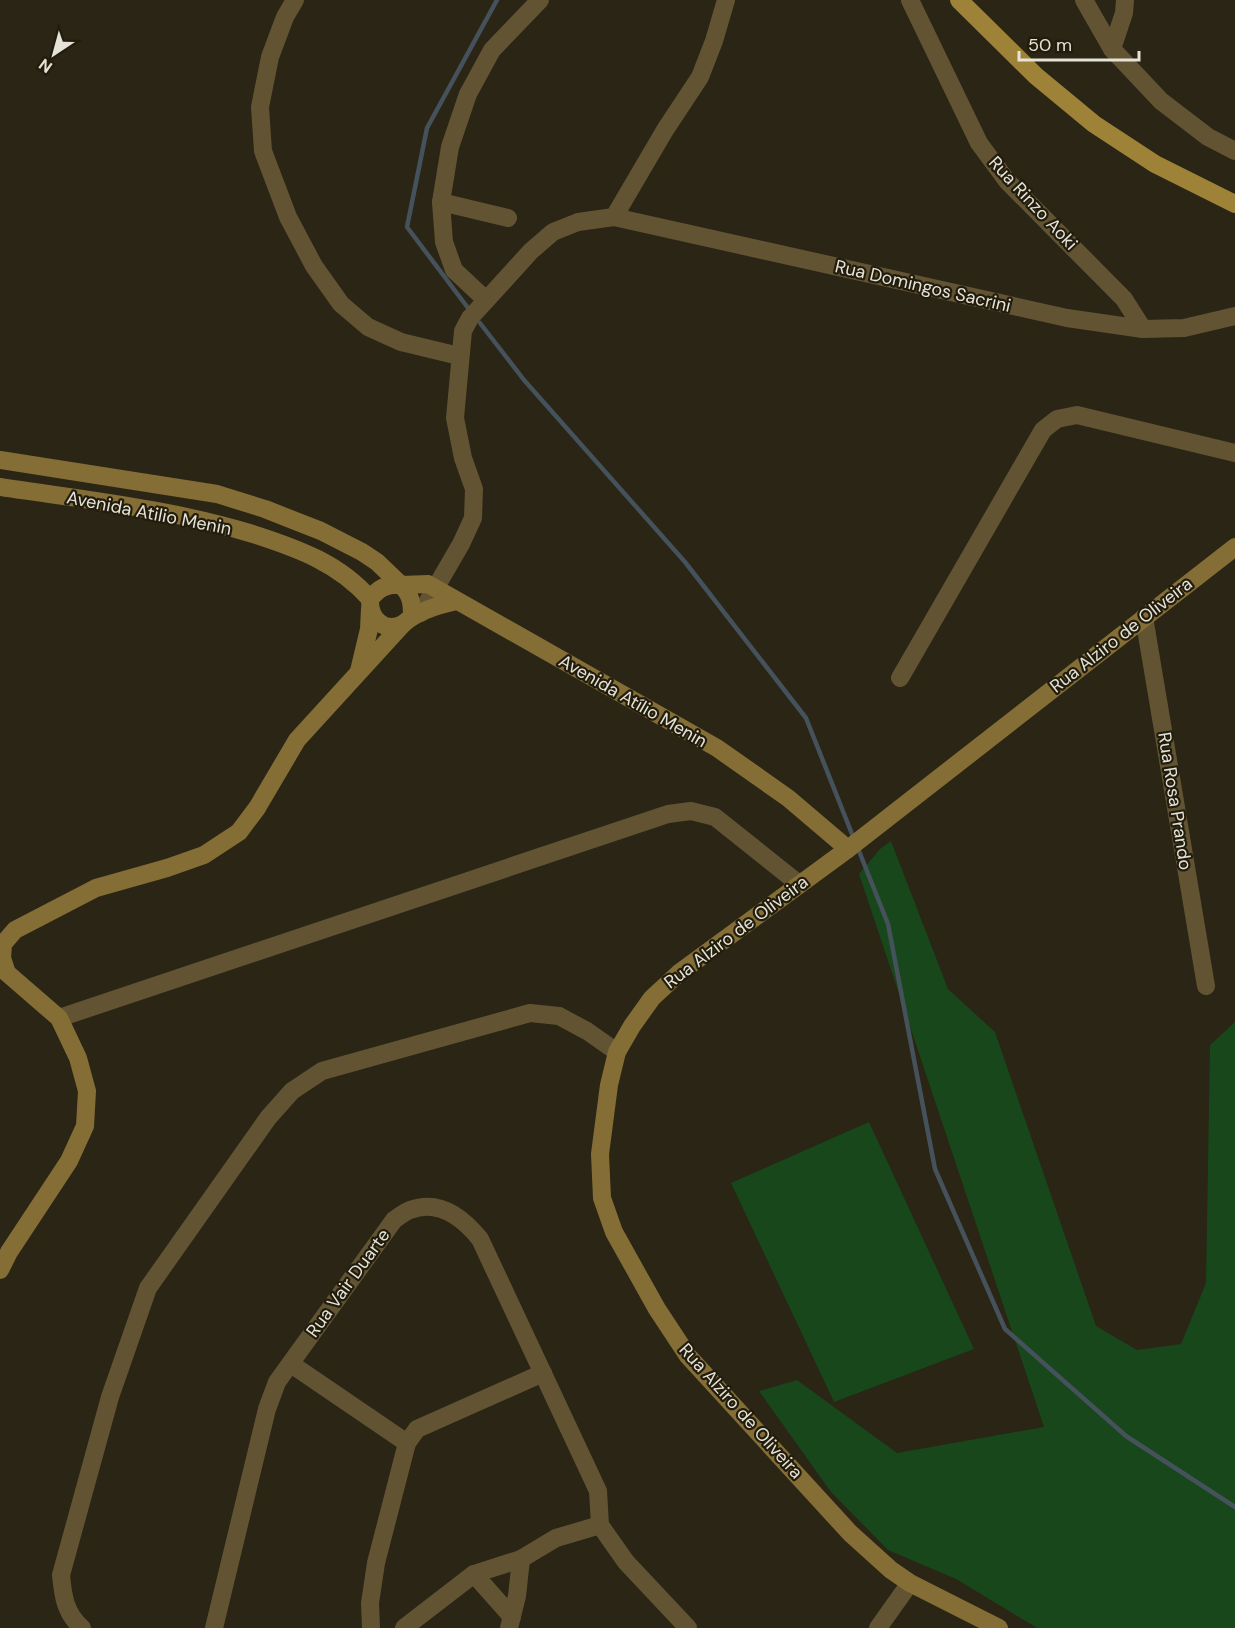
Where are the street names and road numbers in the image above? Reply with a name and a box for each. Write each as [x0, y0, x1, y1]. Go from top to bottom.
street label: Rua Rinzo Aoki [983, 151, 1083, 255]
street label: Rua Domingos Sacrini [833, 254, 1013, 318]
street label: Avenida Atilio Menin [64, 485, 234, 541]
street label: Rua Alziro de Oliveira [1045, 572, 1197, 698]
street label: Avenida Atílio Menin [555, 649, 711, 753]
street label: Rua Rosa Prando [1152, 730, 1198, 872]
street label: Rua Alziro de Oliveira [659, 870, 813, 994]
street label: Rua Vair Duarte [301, 1224, 395, 1342]
street label: Rua Alziro de Oliveira [674, 1338, 808, 1484]

